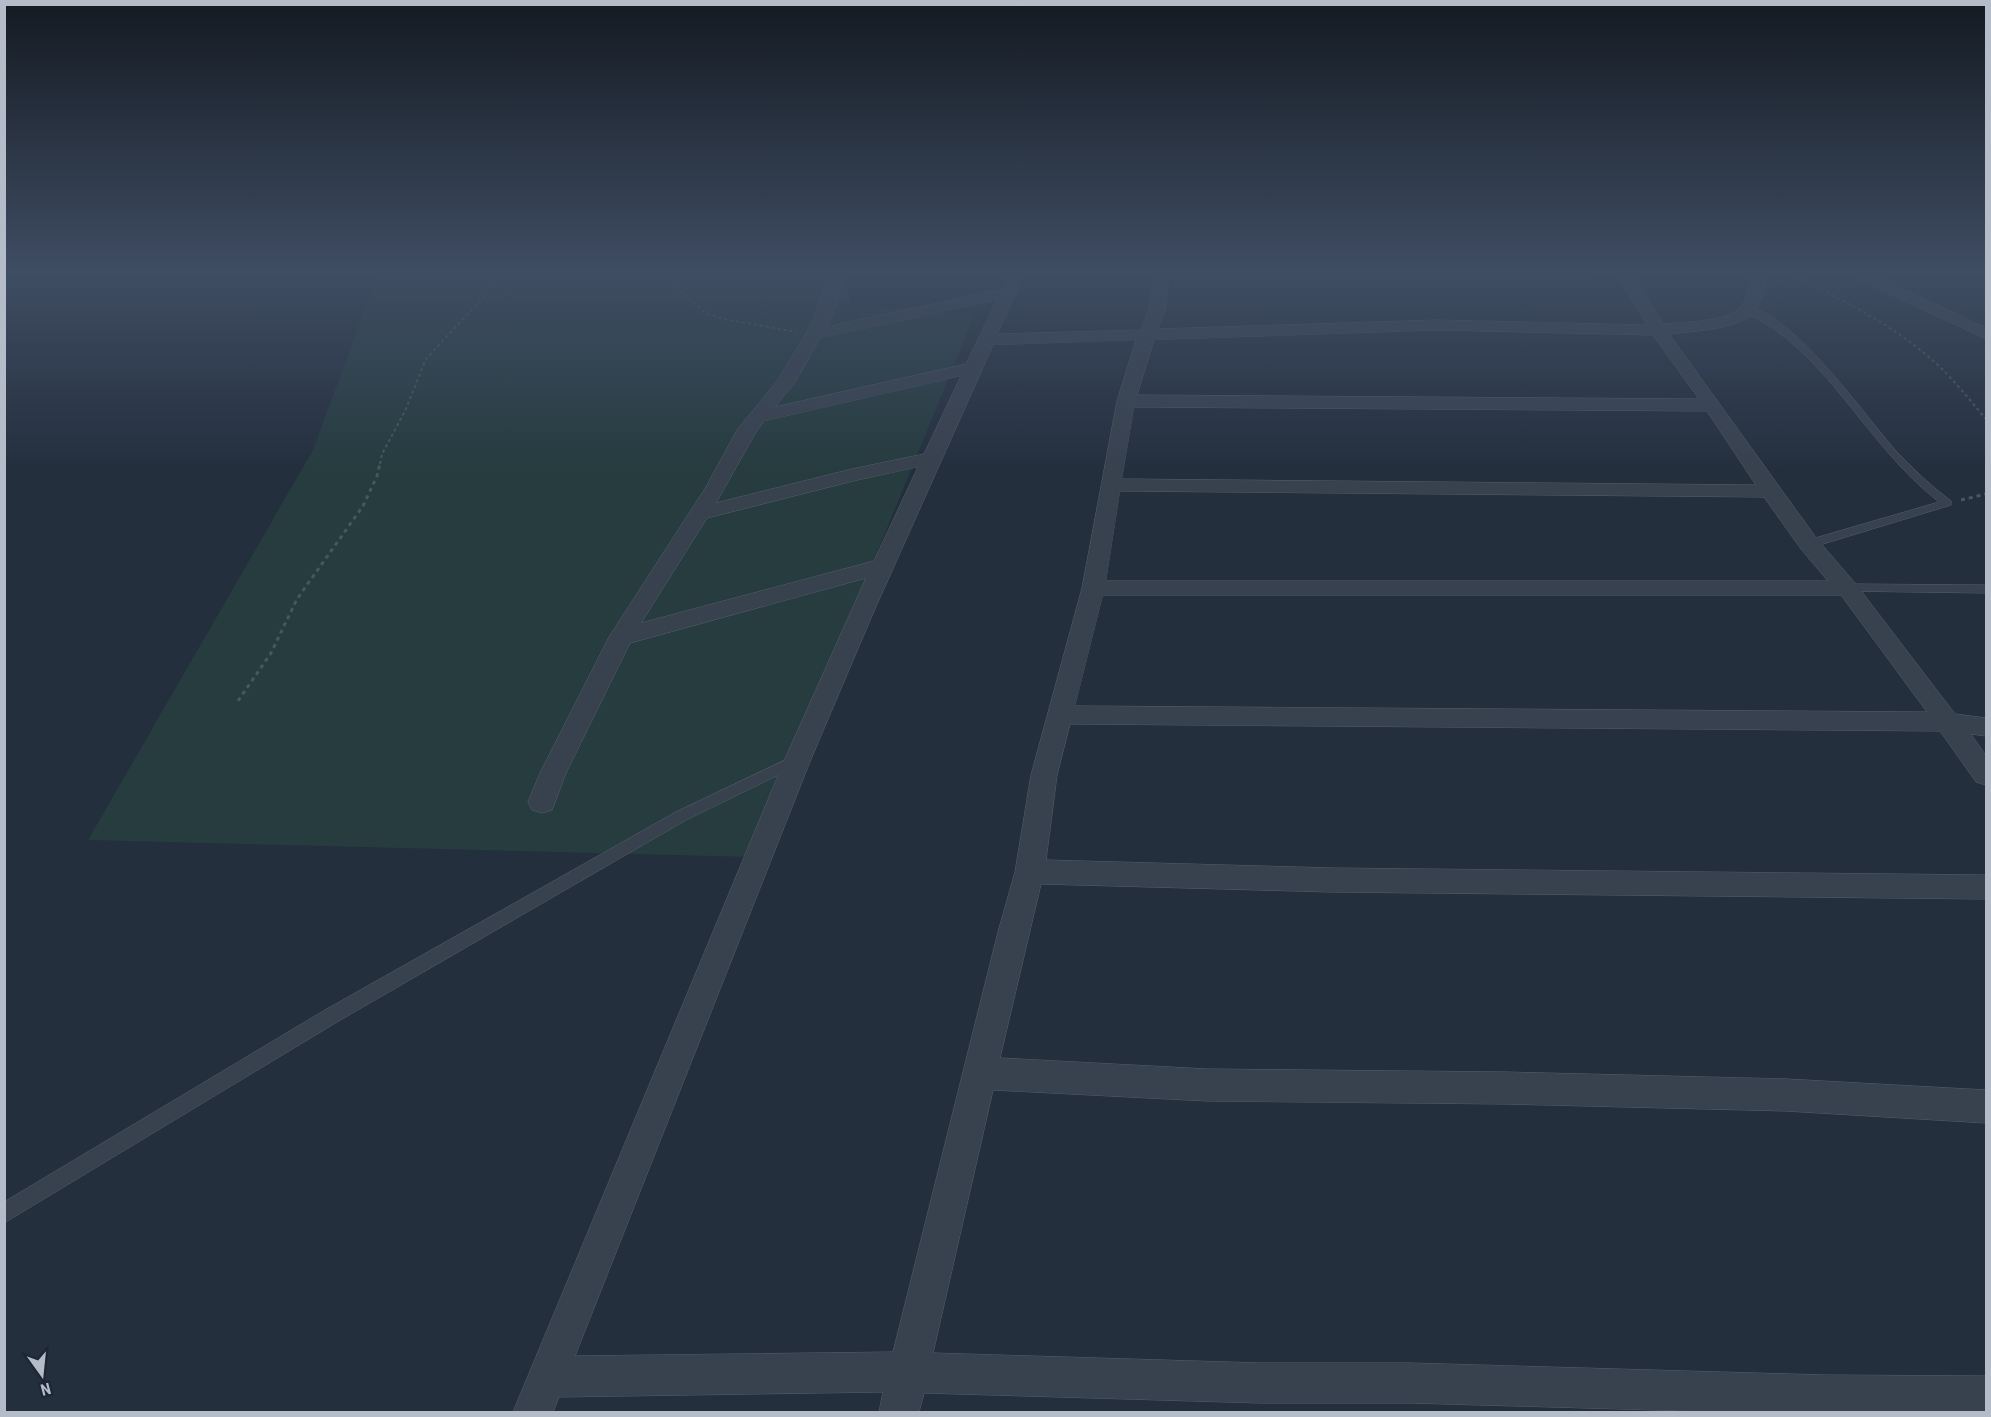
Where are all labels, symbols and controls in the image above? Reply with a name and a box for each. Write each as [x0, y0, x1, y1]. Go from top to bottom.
north arrow [12, 1345, 72, 1405]
text: N [39, 1379, 53, 1399]

